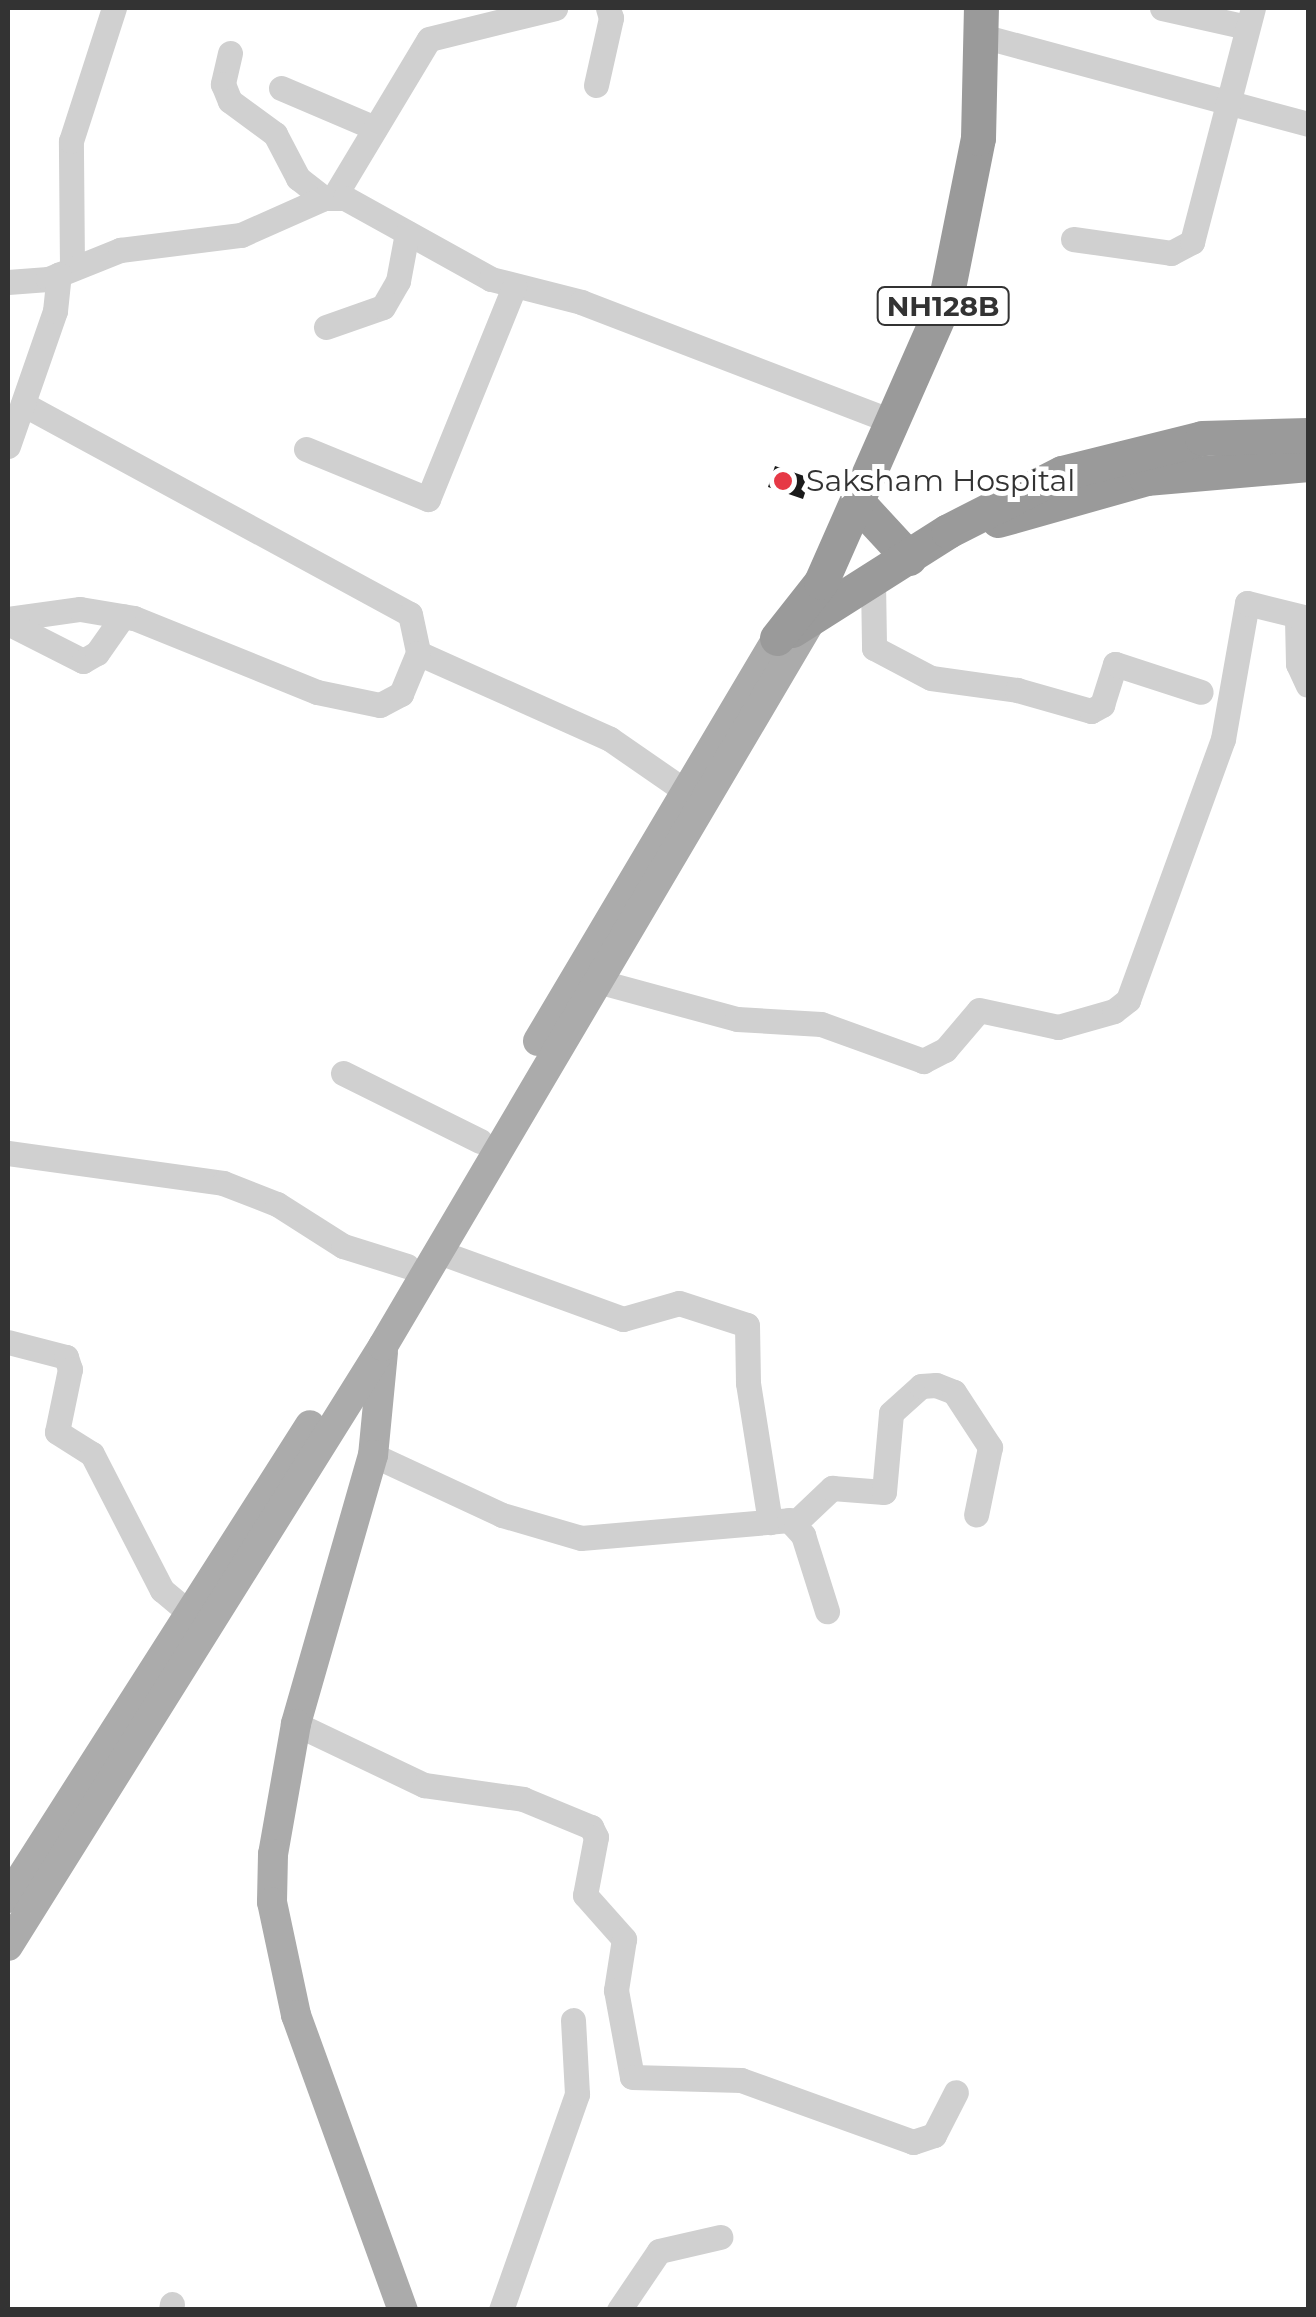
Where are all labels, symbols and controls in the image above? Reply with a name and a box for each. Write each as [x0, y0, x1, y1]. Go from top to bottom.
road number: NH128B [876, 283, 1010, 329]
place label: Saksham Hospital [806, 463, 1075, 499]
marker: Saksham Hospital [770, 468, 796, 494]

